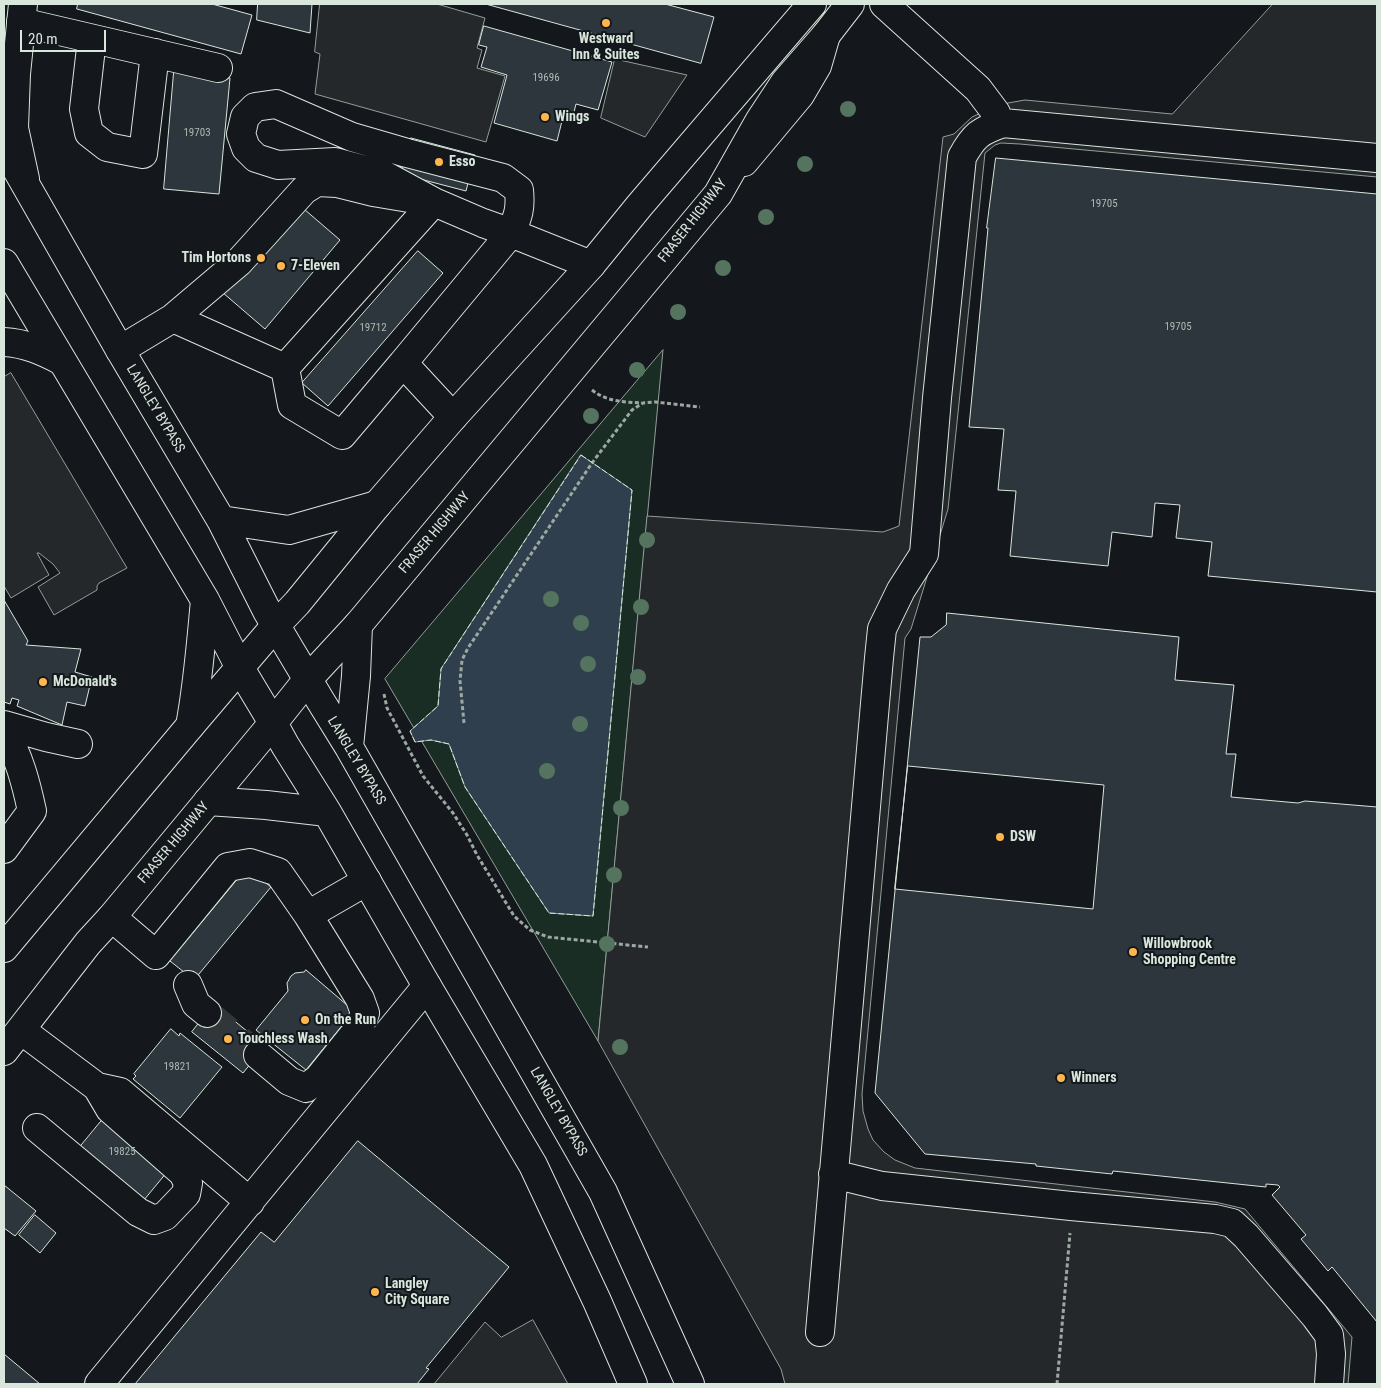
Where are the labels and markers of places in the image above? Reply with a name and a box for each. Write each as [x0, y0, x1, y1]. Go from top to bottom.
marker: Westward Inn & Suites [600, 17, 612, 29]
place label: Westward Inn & Suites [572, 31, 640, 64]
place label: Wings [555, 109, 589, 125]
marker: Wings [539, 111, 551, 123]
place label: Esso [449, 154, 476, 170]
marker: Esso [433, 156, 445, 168]
place label: Tim Hortons [181, 250, 251, 266]
marker: Tim Hortons [255, 252, 267, 264]
place label: 7-Eleven [291, 258, 340, 274]
marker: 7-Eleven [275, 260, 287, 272]
place label: McDonald's [53, 674, 117, 690]
marker: McDonald's [37, 676, 49, 688]
place label: DSW [1010, 829, 1036, 845]
marker: DSW [994, 831, 1006, 843]
place label: Willowbrook Shopping Centre [1143, 936, 1236, 969]
marker: Willowbrook Shopping Centre [1127, 946, 1139, 958]
place label: On the Run [315, 1012, 376, 1028]
marker: On the Run [299, 1014, 311, 1026]
place label: Touchless Wash [238, 1031, 328, 1047]
marker: Touchless Wash [222, 1033, 234, 1045]
place label: Winners [1071, 1070, 1116, 1086]
marker: Winners [1055, 1072, 1067, 1084]
place label: Langley City Square [385, 1276, 449, 1308]
marker: Langley City Square [369, 1286, 381, 1298]

